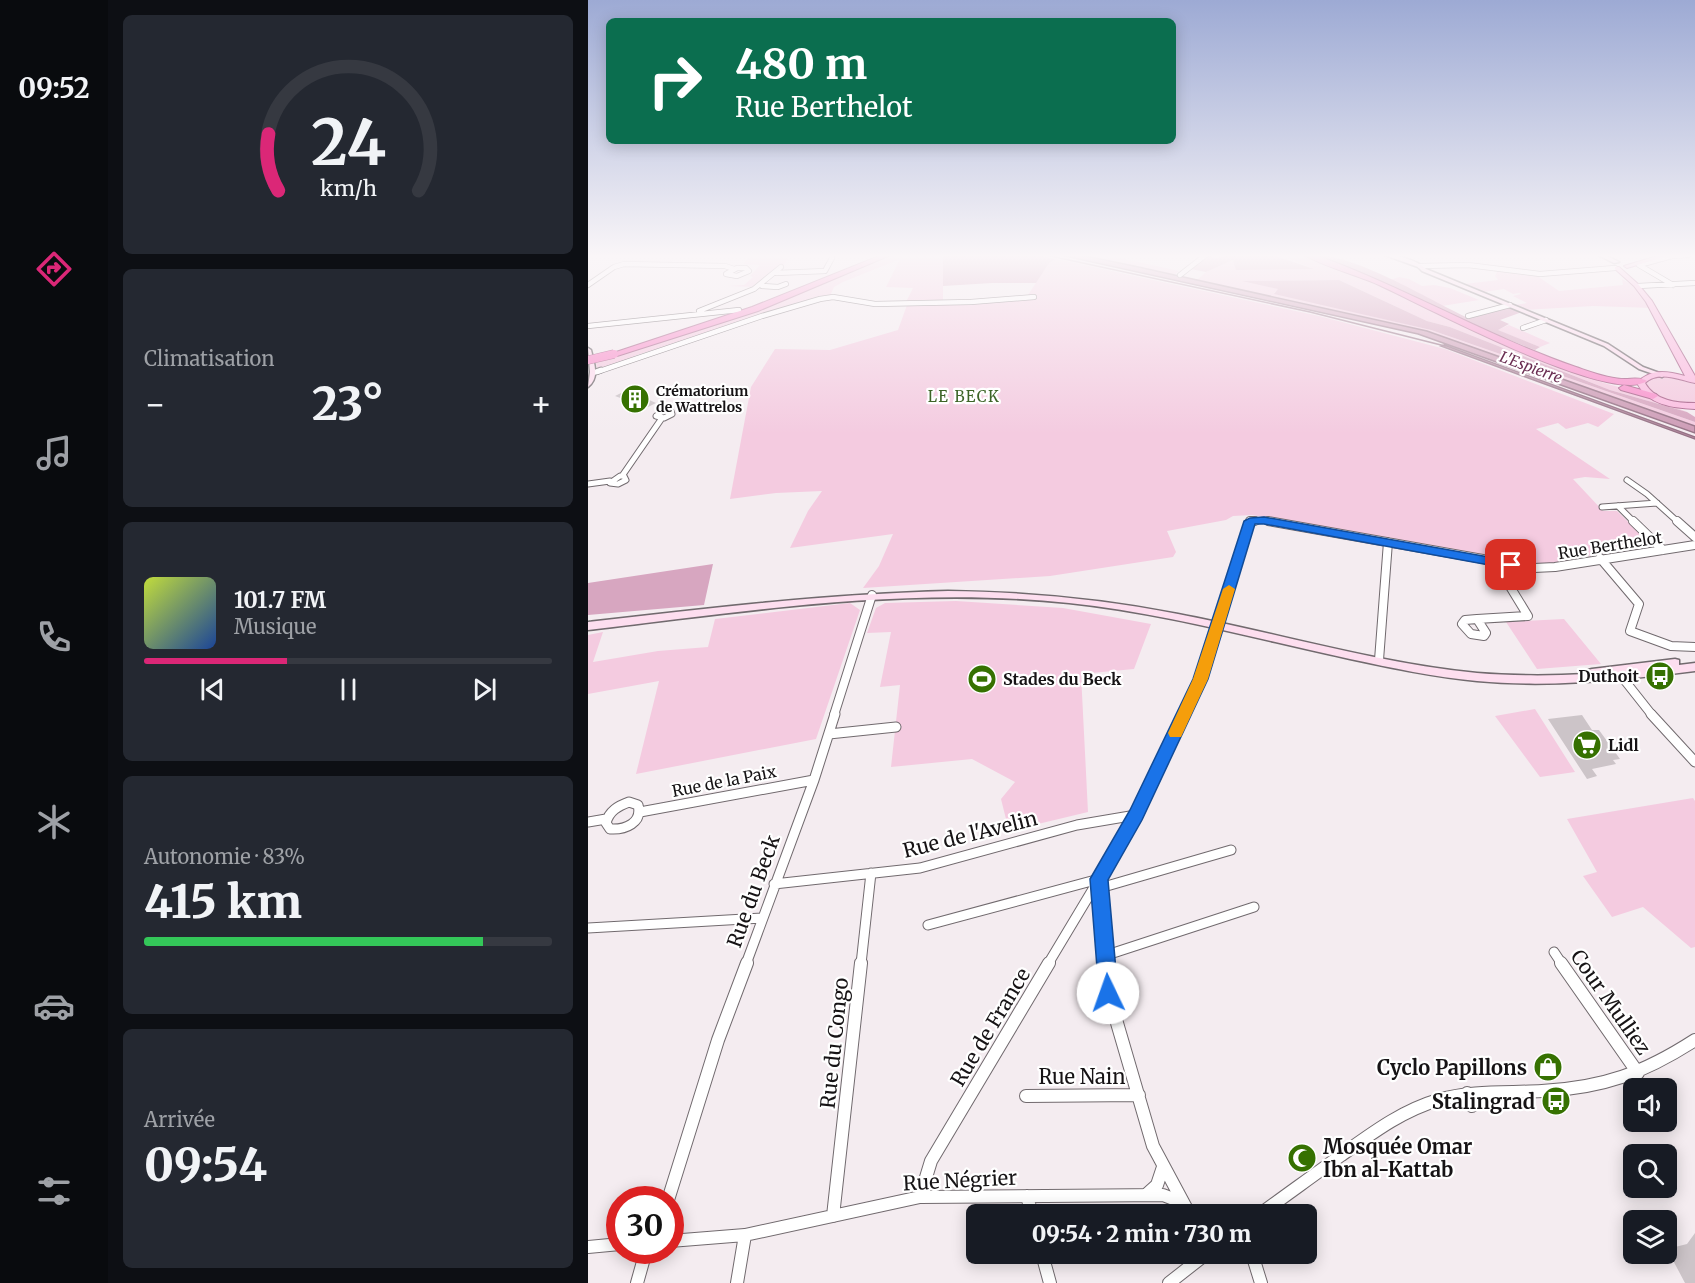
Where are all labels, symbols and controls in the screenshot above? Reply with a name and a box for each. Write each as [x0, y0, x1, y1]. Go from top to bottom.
text: 480 m [735, 38, 867, 90]
icon: right [636, 42, 714, 120]
text: 09:52 [18, 71, 90, 105]
text: Rue Berthelot [735, 90, 913, 124]
text: 24 [310, 104, 386, 182]
text: km/h [320, 176, 376, 203]
icon: directions [33, 248, 75, 290]
text: Climatisation [144, 346, 275, 371]
water label: L'Espierre [1497, 347, 1565, 387]
text: 23° [312, 376, 384, 432]
place label: Crématorium de Wattrelos [656, 382, 748, 416]
building icon: Crématorium de Wattrelos [619, 383, 651, 415]
text: − [144, 384, 166, 425]
text: + [530, 384, 552, 425]
district label: LE BECK [928, 387, 1000, 406]
icon: music [33, 432, 75, 474]
street label: Rue Berthelot [1556, 527, 1664, 563]
pin [1485, 539, 1536, 590]
icon: arrive [1494, 548, 1527, 581]
text: 101.7 FM [234, 586, 326, 614]
text: Musique [234, 614, 316, 639]
icon: phone [33, 616, 75, 658]
bus stop icon: Duthoit [1644, 660, 1676, 692]
sports icon: Stades du Beck [966, 663, 998, 695]
place label: Duthoit [1578, 666, 1640, 686]
place label: Stades du Beck [1003, 669, 1122, 689]
icon: previous [196, 673, 229, 706]
icon: pause [332, 673, 365, 706]
icon: next [468, 673, 501, 706]
supermarket icon: Lidl [1571, 729, 1603, 761]
place label: Lidl [1608, 735, 1639, 755]
street label: Rue de la Paix [670, 761, 778, 801]
icon: climate [33, 801, 75, 843]
street label: Rue de l'Avelin [900, 805, 1040, 863]
street label: Rue du Beck [721, 831, 785, 951]
text: Autonomie · 83% [144, 844, 305, 869]
text: 415 km [144, 874, 302, 930]
street label: Cour Mulliez [1566, 945, 1656, 1059]
position arrow [1076, 961, 1140, 1025]
street label: Rue de France [945, 963, 1035, 1091]
street label: Rue du Congo [815, 976, 853, 1110]
icon: car [33, 985, 75, 1027]
shop icon: Cyclo Papillons [1532, 1051, 1564, 1083]
place label: Cyclo Papillons [1377, 1055, 1527, 1080]
street label: Rue Nain [1038, 1064, 1126, 1089]
map controls [1623, 1078, 1677, 1264]
button: sound [1623, 1078, 1677, 1132]
bus stop icon: Stalingrad [1540, 1085, 1572, 1117]
place label: Stalingrad [1432, 1089, 1535, 1114]
text: Arrivée [144, 1107, 215, 1132]
place label: Mosquée Omar Ibn al-Kattab [1323, 1134, 1472, 1182]
text: 09:54 [144, 1137, 267, 1193]
mosque icon: Mosquée Omar Ibn al-Kattab [1286, 1142, 1318, 1174]
button: search [1623, 1144, 1677, 1198]
street label: Rue Négrier [902, 1165, 1018, 1195]
icon: filters [33, 1170, 75, 1212]
speed limit sign: 30 [606, 1186, 684, 1264]
button: layers [1623, 1210, 1677, 1264]
text: 09:54 · 2 min · 730 m [1032, 1220, 1251, 1248]

